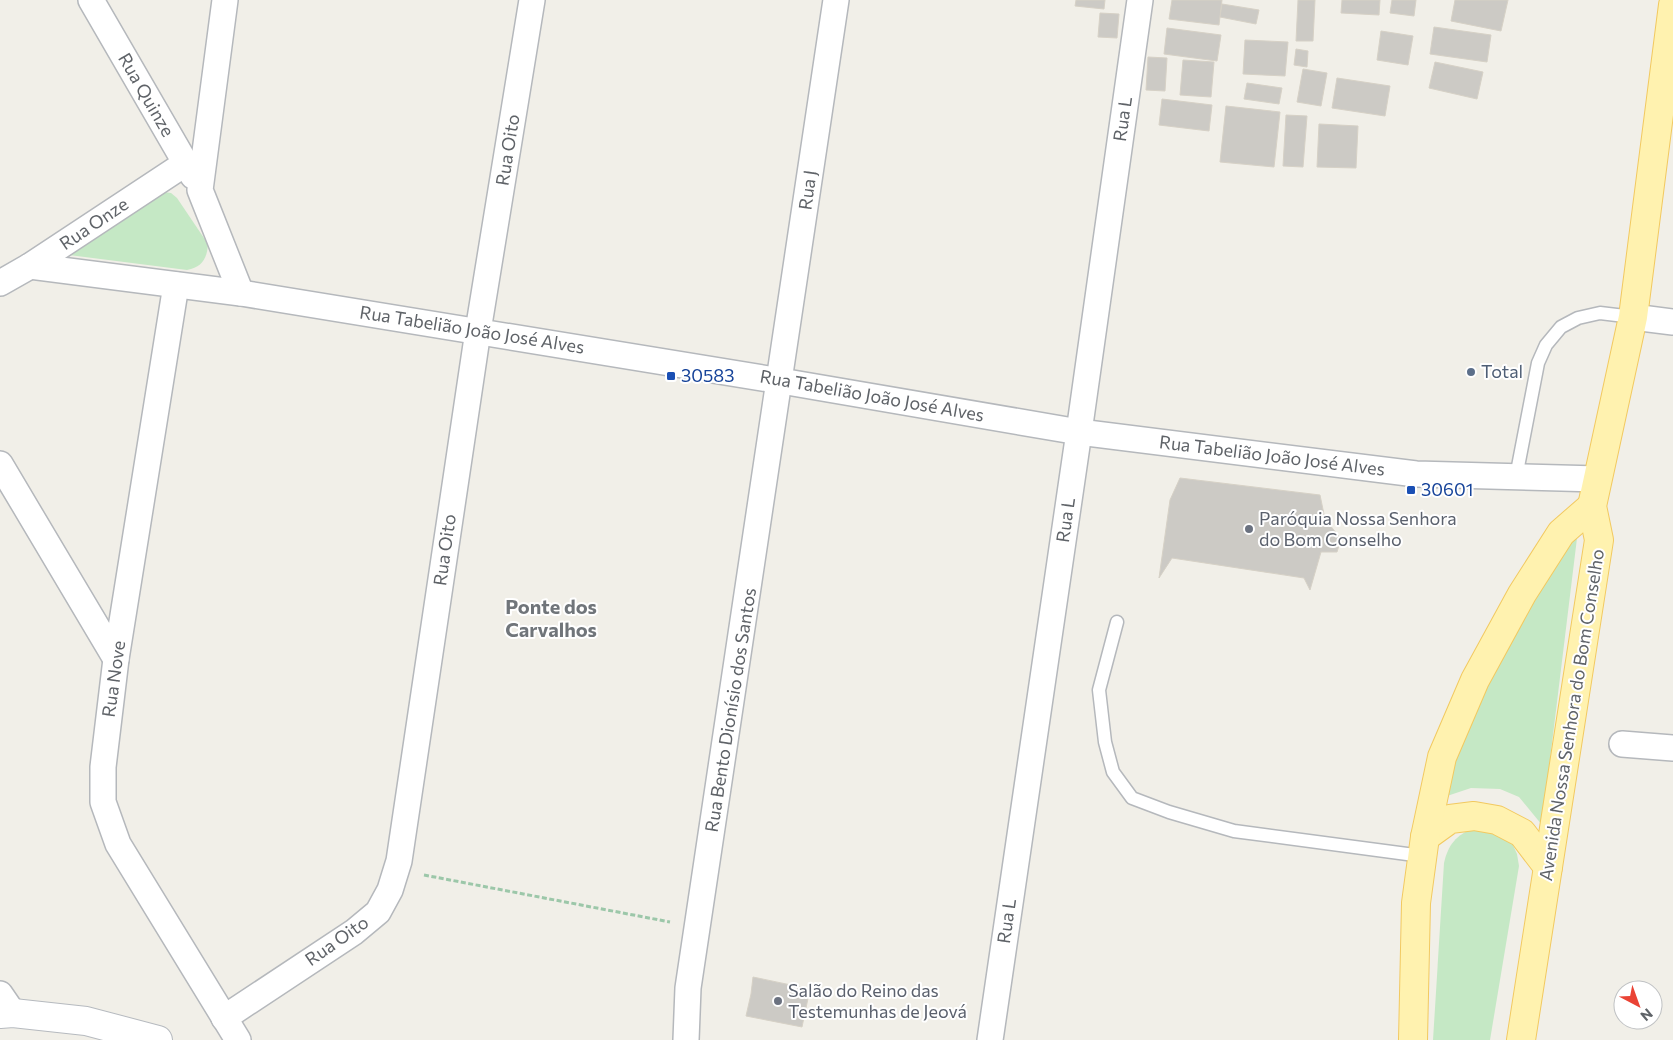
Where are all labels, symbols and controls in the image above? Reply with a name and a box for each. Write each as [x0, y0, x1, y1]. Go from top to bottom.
street label: Rua Quinze [114, 49, 180, 140]
street label: Rua L [1108, 95, 1136, 143]
street label: Rua Oito [490, 112, 524, 187]
street label: Rua J [793, 168, 821, 211]
street label: Rua Onze [55, 192, 132, 254]
street label: Rua Tabelião João José Alves [358, 300, 586, 358]
place label: Total [1481, 360, 1523, 382]
place label: 30583 [681, 364, 735, 386]
street label: Rua Tabelião João José Alves [758, 364, 986, 426]
marker: Total [1465, 366, 1477, 378]
marker: 30583 [665, 370, 677, 382]
street label: Rua Tabelião João José Alves [1158, 430, 1386, 480]
place label: 30601 [1421, 478, 1473, 500]
marker: 30601 [1405, 484, 1417, 496]
street label: Rua L [1051, 496, 1079, 544]
place label: Paróquia Nossa Senhora do Bom Conselho [1259, 507, 1457, 550]
street label: Rua Oito [428, 513, 460, 587]
marker: Paróquia Nossa Senhora do Bom Conselho [1243, 523, 1255, 535]
street label: Avenida Nossa Senhora do Bom Conselho [1534, 547, 1608, 882]
street label: Rua Bento Dionísio dos Santos [700, 586, 760, 834]
district label: Ponte dos Carvalhos [505, 594, 597, 641]
street label: Rua Nove [97, 639, 129, 719]
street label: Rua L [992, 897, 1020, 945]
street label: Rua Oito [301, 910, 372, 970]
place label: Salão do Reino das Testemunhas de Jeová [788, 979, 967, 1022]
north arrow [1613, 980, 1663, 1030]
marker: Salão do Reino das Testemunhas de Jeová [772, 995, 784, 1007]
text: N [1637, 1005, 1656, 1025]

